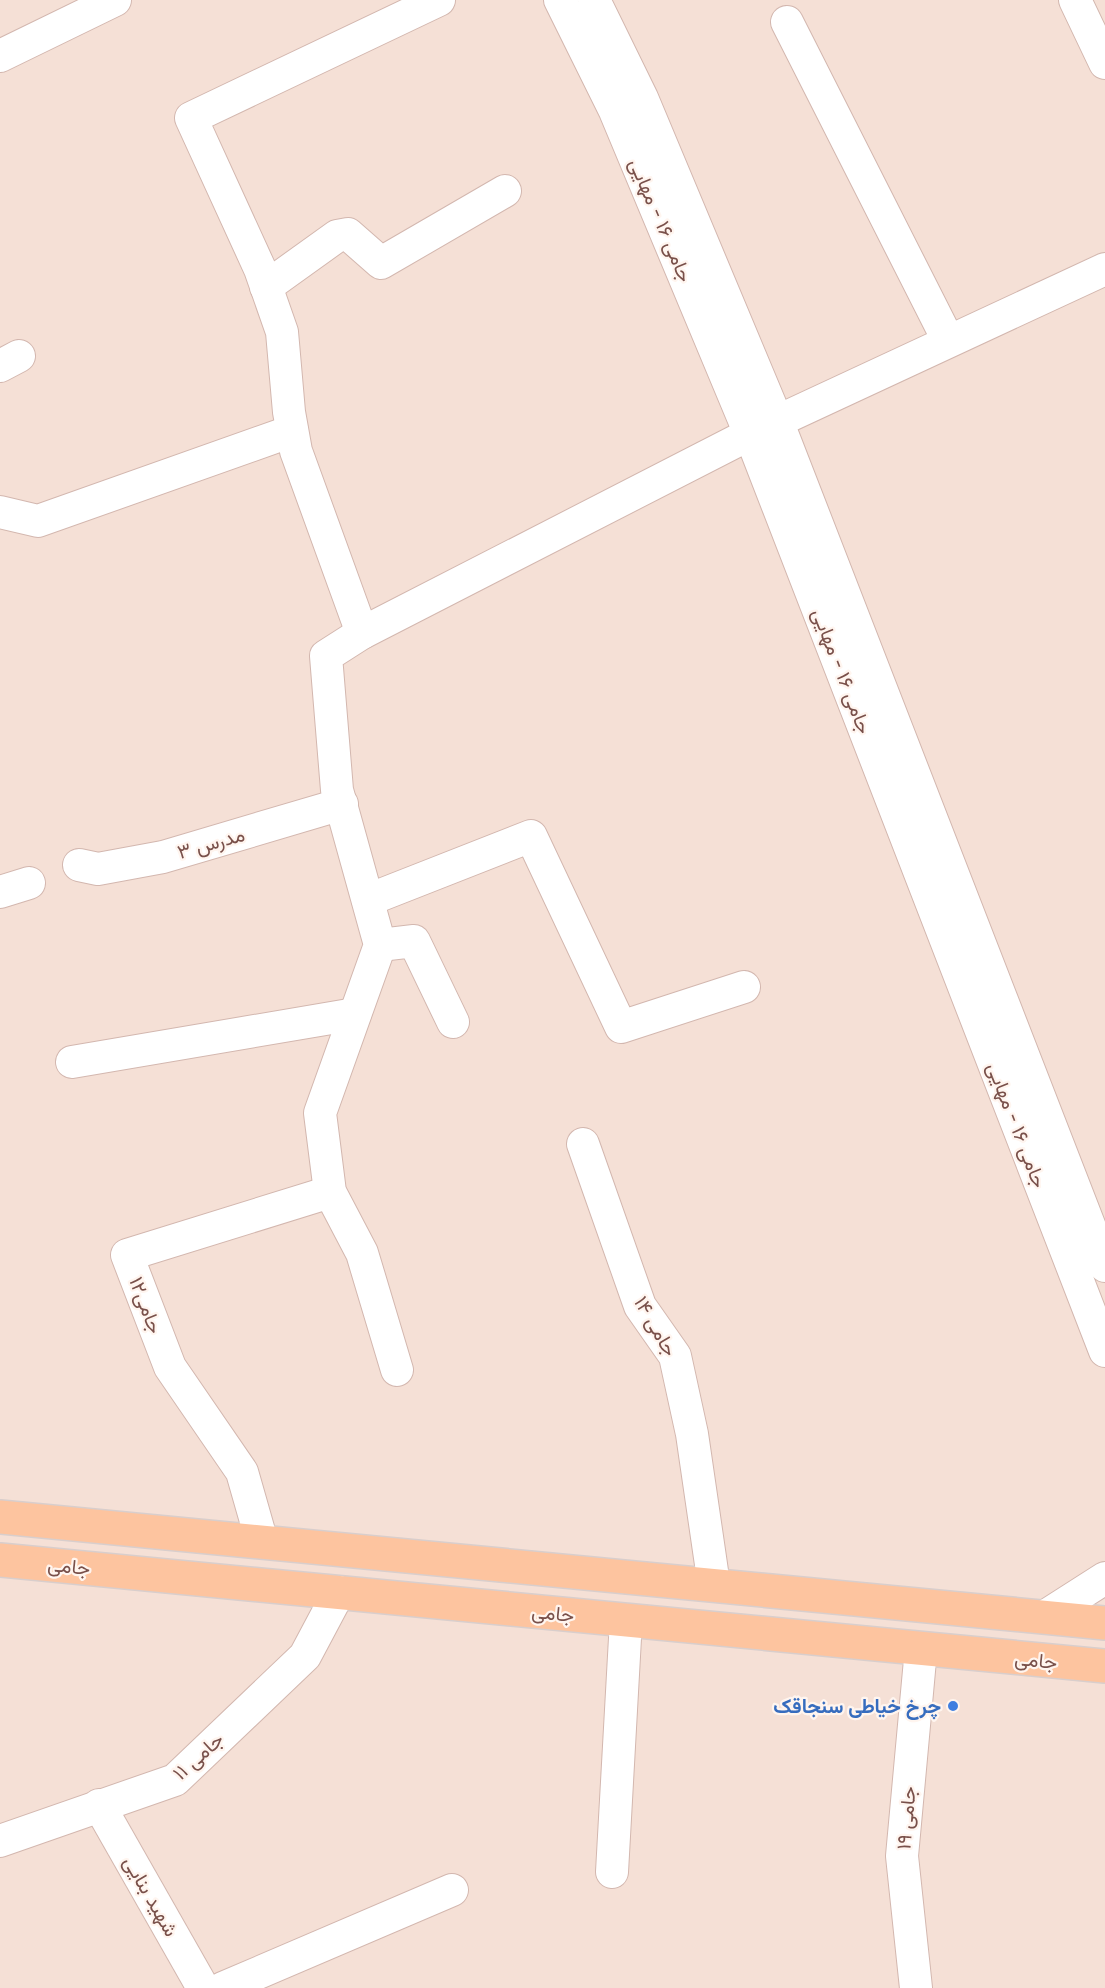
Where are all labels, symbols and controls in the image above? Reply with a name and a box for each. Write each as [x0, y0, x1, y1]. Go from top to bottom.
street label: جامی ۱۶ - مهایی [623, 155, 698, 286]
street label: جامی ۱۶ - مهایی [806, 605, 877, 737]
street label: مدرس ۳ [175, 822, 248, 865]
street label: جامی ۱۶ - مهایی [981, 1059, 1052, 1191]
street label: جامی۱۲ [124, 1273, 168, 1337]
street label: جامی ۱۴ [629, 1292, 683, 1360]
street label: جامی [47, 1552, 91, 1580]
street label: جامی [531, 1599, 575, 1627]
street label: جامی [1014, 1646, 1058, 1674]
place label: چرخ خیاطی سنجاقک [773, 1694, 941, 1720]
marker: چرخ خیاطی سنجاقک [946, 1699, 960, 1713]
street label: جامی ۱۱ [168, 1727, 228, 1785]
street label: جامی ۱۹ [891, 1785, 921, 1851]
street label: شهید بنایی [117, 1851, 184, 1941]

